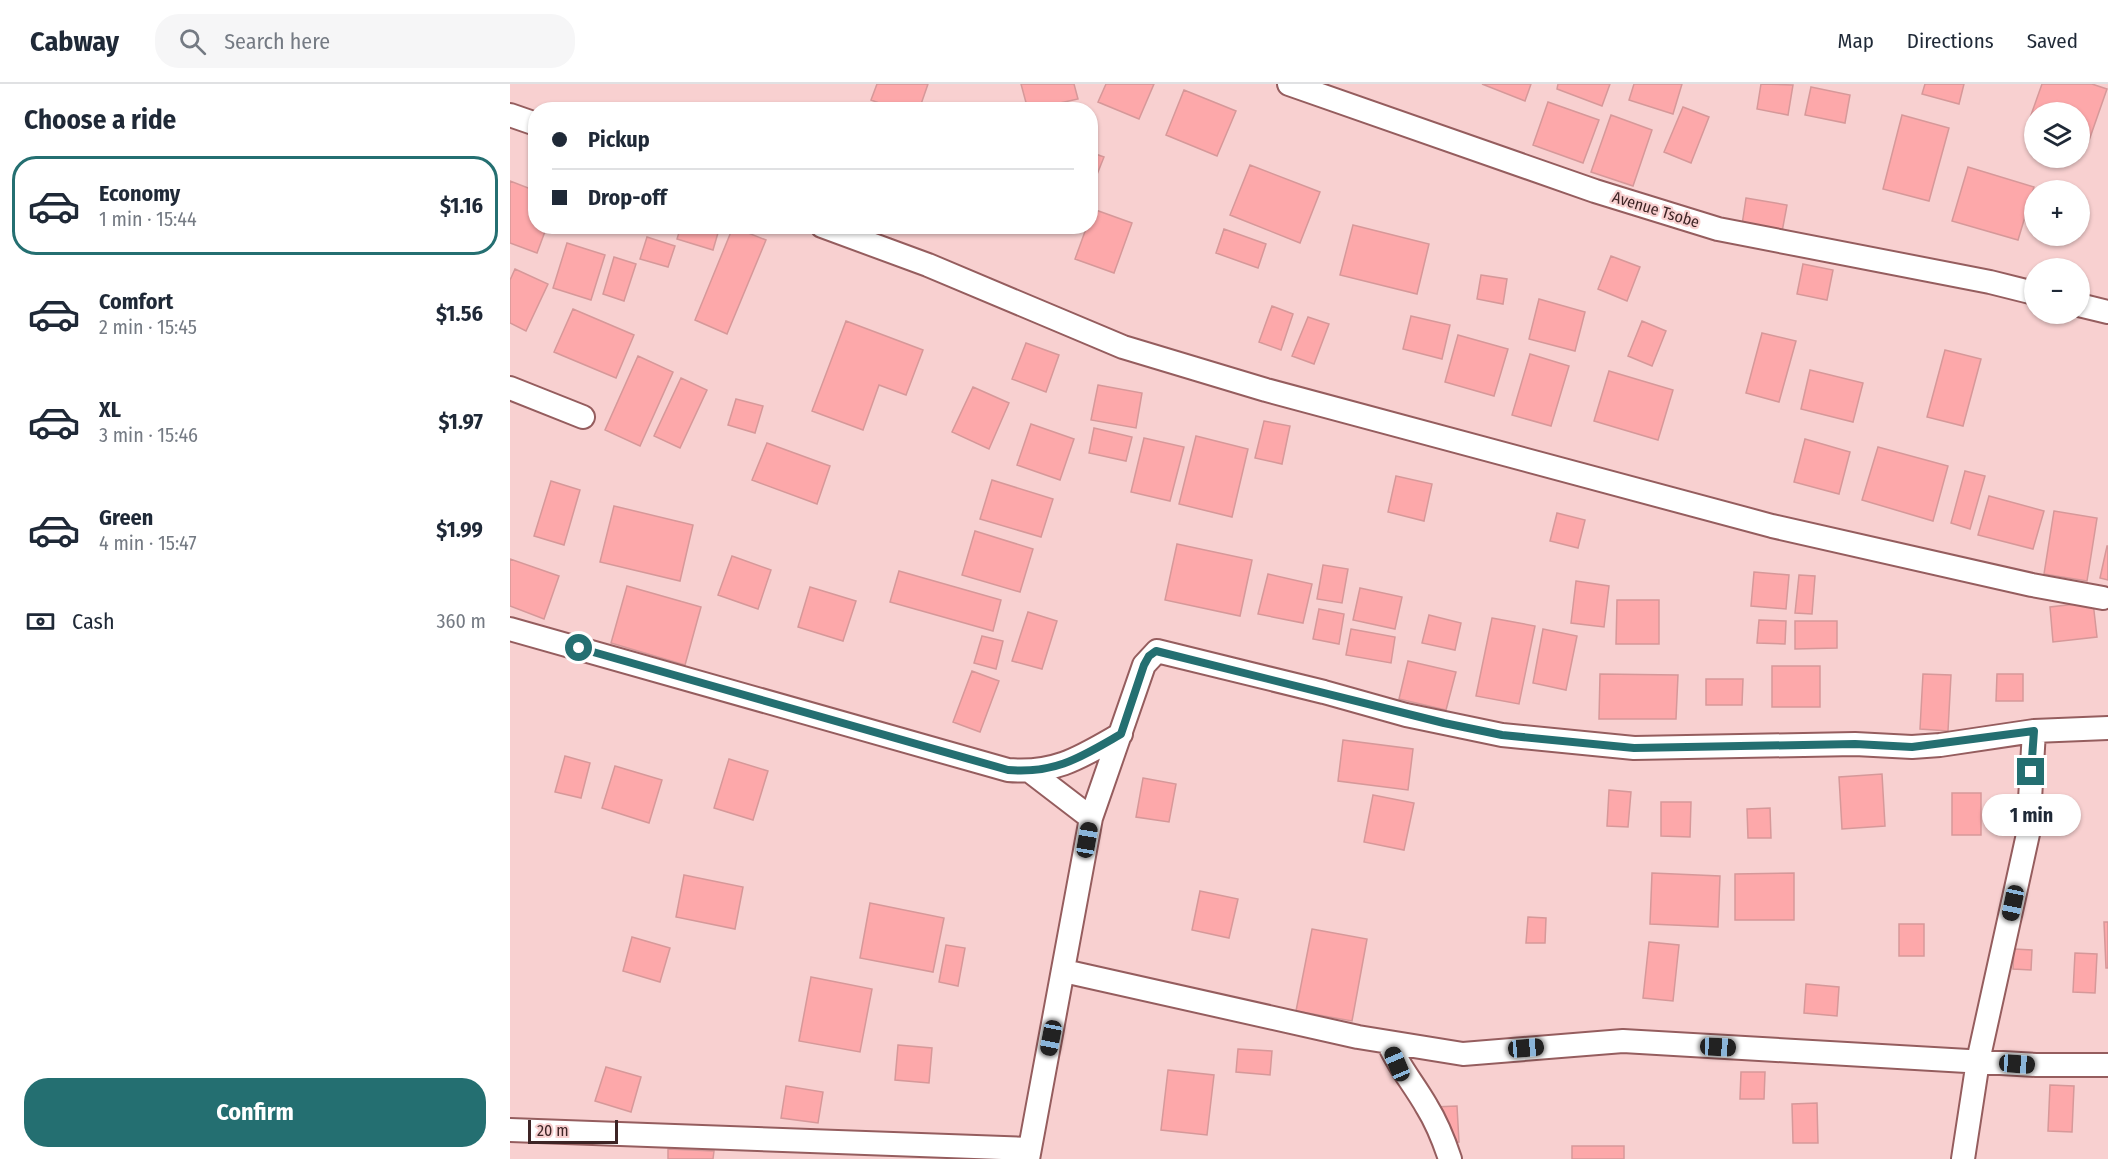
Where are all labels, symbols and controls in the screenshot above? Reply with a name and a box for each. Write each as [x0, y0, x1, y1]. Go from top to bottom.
search box [155, 14, 575, 68]
text: Cabway [30, 25, 119, 58]
icon: search [176, 25, 209, 58]
text: Search here [224, 28, 330, 55]
text: Map [1837, 28, 1874, 54]
text: Directions [1907, 28, 1994, 54]
text: Saved [2027, 28, 2078, 54]
map controls [2024, 102, 2090, 324]
button: layers [2024, 102, 2090, 168]
text: Choose a ride [24, 104, 176, 136]
text: Pickup [588, 126, 650, 153]
icon: car [27, 179, 81, 233]
text: Economy [99, 180, 180, 207]
button: + [2024, 180, 2090, 246]
text: Drop-off [588, 184, 667, 211]
street label: Avenue Tsobe [1610, 187, 1702, 232]
text: $1.16 [440, 192, 483, 219]
text: 1 min · 15:44 [99, 207, 197, 231]
button: − [2024, 258, 2090, 324]
icon: car [27, 287, 81, 341]
text: Comfort [99, 288, 173, 315]
text: $1.56 [436, 300, 483, 327]
text: 2 min · 15:45 [99, 315, 197, 339]
icon: car [27, 395, 81, 449]
text: XL [99, 396, 121, 423]
text: $1.97 [438, 408, 483, 435]
text: 3 min · 15:46 [99, 423, 198, 447]
icon: car [27, 503, 81, 557]
text: Green [99, 504, 153, 531]
text: $1.99 [436, 516, 483, 543]
text: 4 min · 15:47 [99, 531, 197, 555]
icon: cash [24, 605, 57, 638]
text: Cash [72, 608, 115, 635]
text: 360 m [437, 609, 486, 633]
route start [565, 634, 592, 661]
route end [2017, 758, 2044, 785]
callout: 1 min [1982, 793, 2080, 835]
text: 1 min [2010, 803, 2053, 827]
car [1075, 821, 1099, 859]
car [2000, 884, 2026, 922]
car [1039, 1019, 1063, 1057]
car [1507, 1037, 1545, 1059]
car [1700, 1037, 1736, 1057]
car [1382, 1044, 1412, 1084]
car [1998, 1054, 2036, 1074]
button: Confirm [24, 1078, 486, 1147]
scale bar [528, 1117, 618, 1144]
text: 20 m [537, 1121, 568, 1140]

